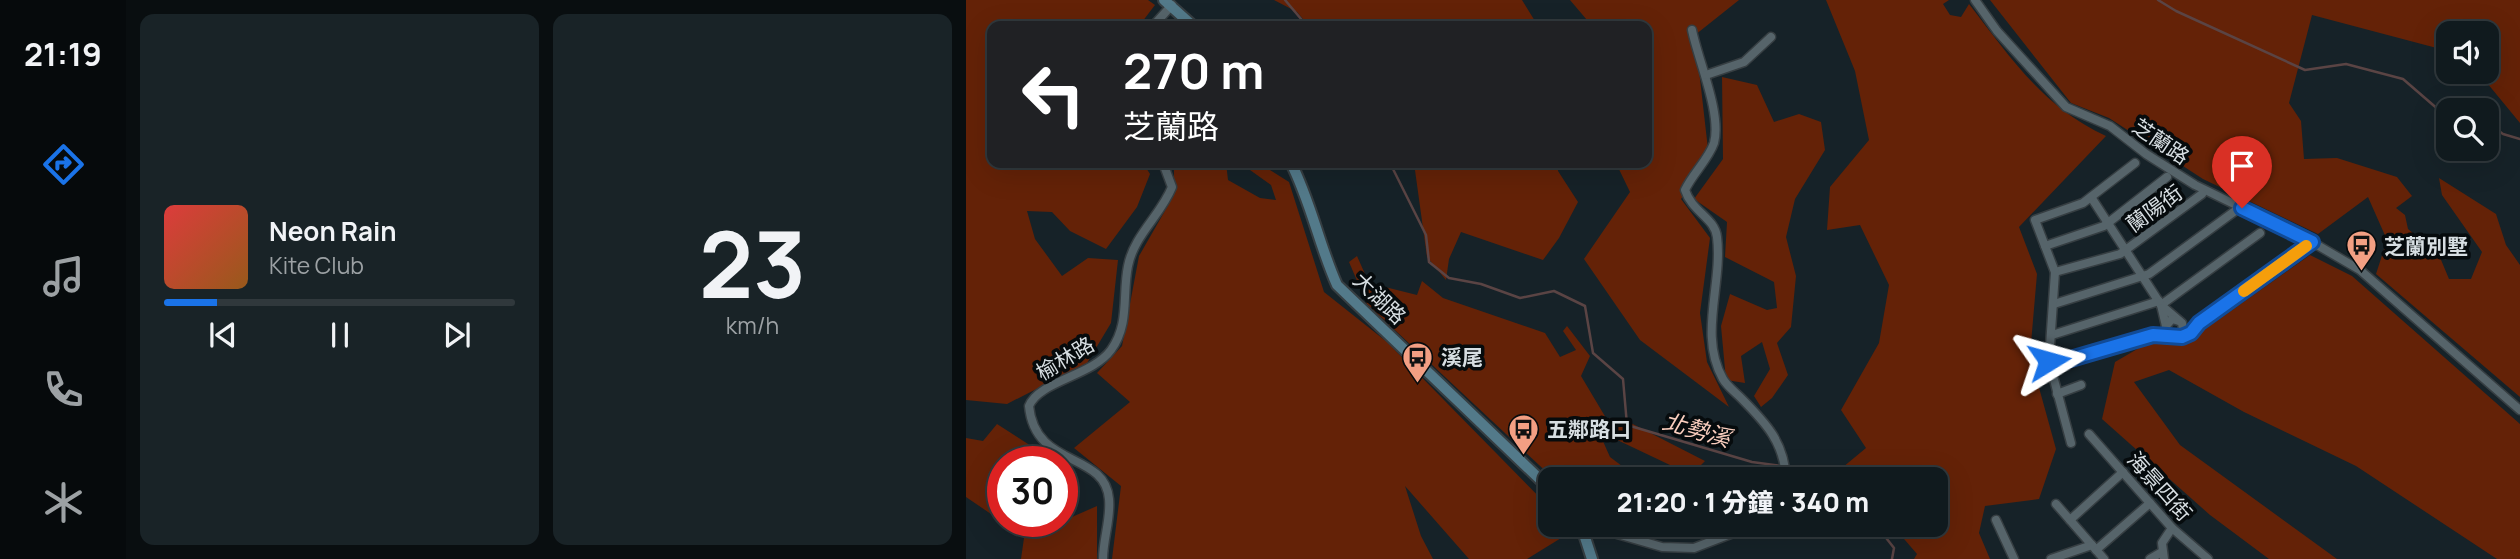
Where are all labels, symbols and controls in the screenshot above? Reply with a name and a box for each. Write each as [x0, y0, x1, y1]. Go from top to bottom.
map controls [2436, 21, 2499, 161]
button: sound [2436, 21, 2499, 84]
text: 21:19 [24, 32, 102, 76]
text: 270 m [1123, 37, 1264, 104]
icon: left [1008, 49, 1099, 140]
button: search [2436, 98, 2499, 161]
text: 芝蘭路 [1123, 104, 1219, 148]
street label: 芝蘭路 [2127, 112, 2195, 170]
pin [2212, 136, 2272, 208]
icon: directions [39, 140, 88, 189]
icon: arrive [2223, 147, 2261, 185]
street label: 蘭陽街 [2120, 178, 2188, 238]
text: 23 [699, 201, 806, 325]
text: Neon Rain [269, 213, 397, 249]
bus stop icon: 芝蘭別墅 [2344, 229, 2378, 273]
place label: 芝蘭別墅 [2384, 232, 2468, 260]
text: Kite Club [269, 249, 364, 281]
icon: music [39, 252, 88, 301]
street label: 大湖路 [1348, 266, 1412, 330]
text: km/h [726, 309, 779, 341]
icon: previous [204, 316, 242, 354]
icon: pause [321, 316, 359, 354]
icon: next [438, 316, 476, 354]
position arrow [2012, 324, 2086, 398]
street label: 榆林路 [1031, 330, 1099, 386]
bus stop icon: 溪尾 [1401, 340, 1435, 384]
place label: 溪尾 [1441, 343, 1483, 371]
icon: phone [39, 365, 88, 414]
water label: 北勢溪 [1659, 404, 1737, 455]
bus stop icon: 五鄰路口 [1507, 412, 1541, 456]
place label: 五鄰路口 [1547, 415, 1631, 443]
street label: 海景四街 [2121, 445, 2199, 527]
speed limit sign: 30 [987, 446, 1078, 537]
icon: climate [39, 478, 88, 527]
text: 21:20 · 1 分鐘 · 340 m [1617, 484, 1869, 520]

